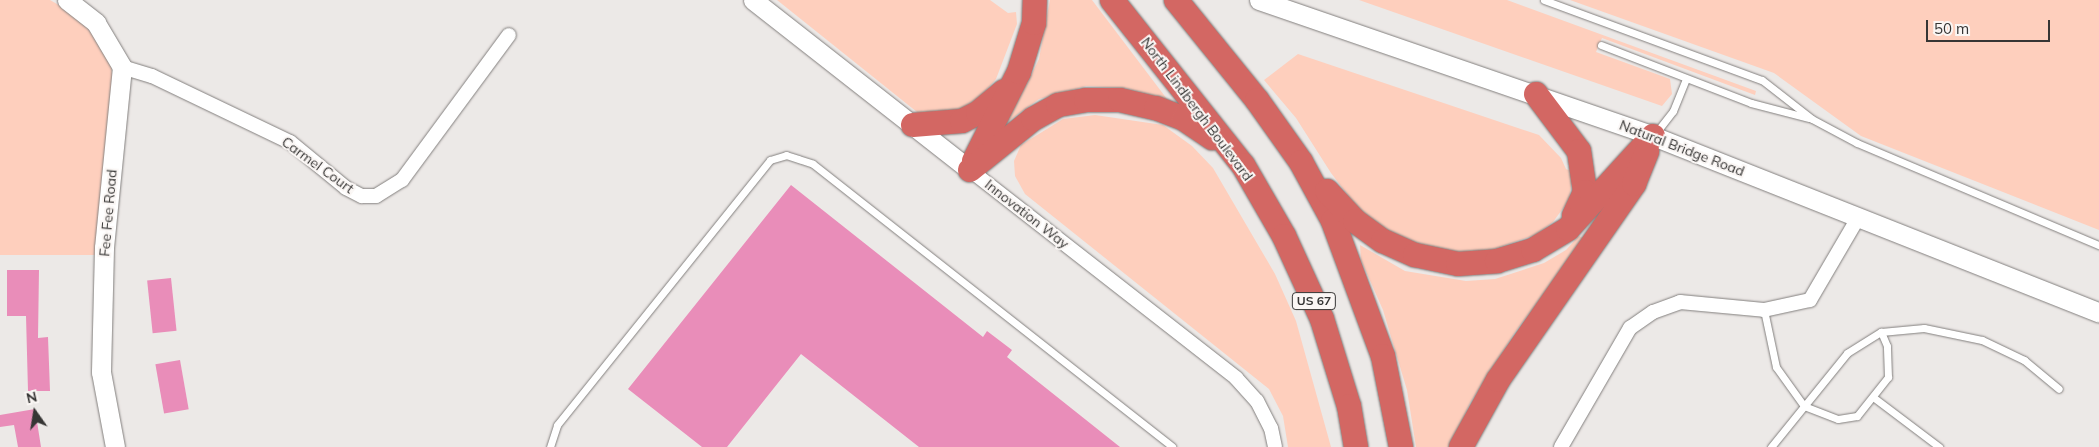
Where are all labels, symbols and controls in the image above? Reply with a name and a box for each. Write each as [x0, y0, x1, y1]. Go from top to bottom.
scale bar [1929, 10, 2053, 42]
text: 50 m [1934, 19, 1969, 38]
street label: North Lindbergh Boulevard [1138, 34, 1256, 184]
street label: Natural Bridge Road [1617, 116, 1747, 180]
street label: Carmel Court [279, 133, 357, 197]
street label: Fee Fee Road [96, 169, 120, 257]
street label: Innovation Way [982, 176, 1072, 252]
road number: US 67 [1292, 292, 1336, 310]
north arrow [10, 387, 60, 437]
text: N [24, 387, 39, 407]

